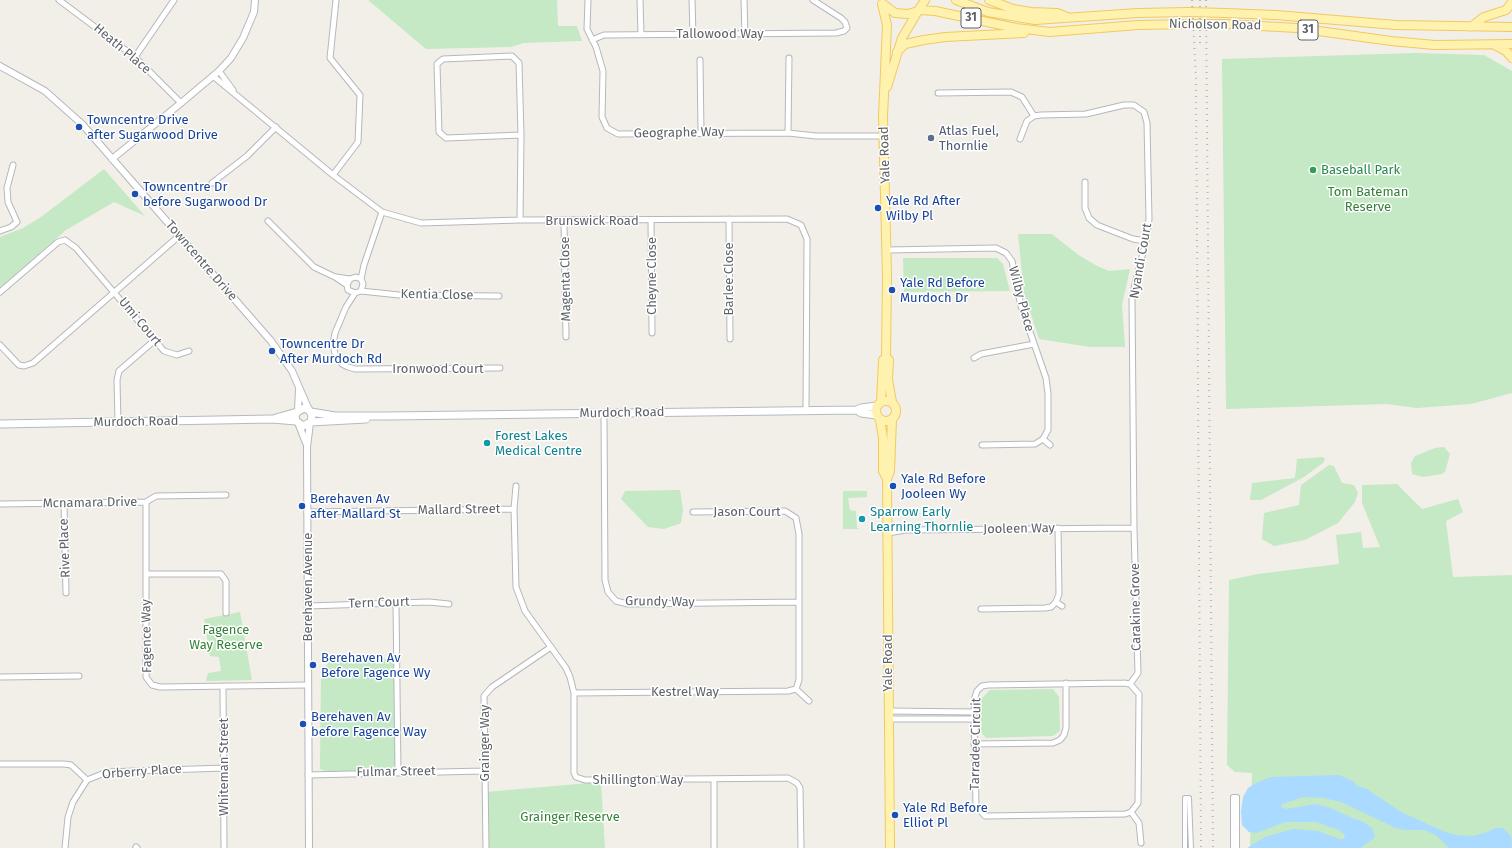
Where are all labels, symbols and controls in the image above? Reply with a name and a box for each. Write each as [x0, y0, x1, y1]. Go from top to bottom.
road number: 31 [961, 8, 981, 28]
street label: Nicholson Road [1169, 16, 1261, 34]
road number: 31 [1298, 20, 1318, 40]
street label: Heath Place [90, 21, 154, 77]
street label: Tallowood Way [676, 26, 764, 42]
place label: Towncentre Drive after Sugarwood Drive [87, 112, 218, 143]
marker: Towncentre Drive after Sugarwood Drive [74, 122, 84, 132]
place label: Atlas Fuel, Thornlie [939, 123, 999, 154]
street label: Geographe Way [633, 124, 725, 142]
street label: Yale Road [876, 126, 894, 184]
marker: Atlas Fuel, Thornlie [926, 133, 936, 143]
place label: Baseball Park [1321, 162, 1400, 178]
marker: Baseball Park [1308, 165, 1318, 175]
place label: Towncentre Dr before Sugarwood Dr [143, 179, 267, 210]
park label: Tom Bateman Reserve [1328, 184, 1408, 215]
marker: Towncentre Dr before Sugarwood Dr [130, 189, 140, 199]
place label: Yale Rd After Wilby Pl [886, 193, 961, 224]
marker: Yale Rd After Wilby Pl [873, 203, 883, 213]
street label: Brunswick Road [545, 213, 639, 229]
street label: Towncentre Drive [162, 218, 240, 304]
street label: Nyandi Court [1127, 222, 1155, 300]
street label: Magenta Close [557, 236, 575, 322]
street label: Cheyne Close [644, 237, 660, 315]
street label: Barlee Close [721, 243, 737, 315]
street label: Wilby Place [1005, 265, 1037, 333]
place label: Yale Rd Before Murdoch Dr [900, 275, 985, 306]
marker: Yale Rd Before Murdoch Dr [887, 285, 897, 295]
street label: Kentia Close [401, 287, 473, 303]
street label: Umi Court [115, 294, 165, 350]
place label: Towncentre Dr After Murdoch Rd [280, 336, 382, 367]
marker: Towncentre Dr After Murdoch Rd [267, 346, 277, 356]
street label: Ironwood Court [392, 361, 484, 377]
street label: Murdoch Road [579, 404, 665, 422]
street label: Murdoch Road [93, 413, 179, 431]
place label: Forest Lakes Medical Centre [495, 428, 582, 459]
marker: Forest Lakes Medical Centre [482, 438, 492, 448]
place label: Yale Rd Before Jooleen Wy [901, 471, 986, 502]
marker: Yale Rd Before Jooleen Wy [888, 481, 898, 491]
place label: Berehaven Av after Mallard St [310, 491, 401, 522]
street label: Mcnamara Drive [42, 494, 138, 512]
marker: Berehaven Av after Mallard St [297, 501, 307, 511]
street label: Mallard Street [417, 501, 501, 519]
street label: Jason Court [713, 504, 781, 520]
place label: Sparrow Early Learning Thornlie [870, 504, 973, 535]
marker: Sparrow Early Learning Thornlie [857, 514, 867, 524]
street label: Rive Place [56, 518, 74, 578]
street label: Jooleen Way [983, 521, 1055, 537]
street label: Berehaven Avenue [300, 533, 316, 641]
street label: Carakine Grove [1127, 563, 1145, 651]
street label: Tern Court [348, 594, 410, 612]
street label: Grundy Way [625, 594, 695, 610]
street label: Fagence Way [139, 599, 155, 673]
park label: Fagence Way Reserve [189, 622, 263, 653]
street label: Yale Road [880, 634, 896, 692]
place label: Berehaven Av Before Fagence Wy [321, 650, 430, 681]
marker: Berehaven Av Before Fagence Wy [308, 660, 318, 670]
street label: Kestrel Way [651, 684, 719, 700]
street label: Tarradee Circuit [967, 697, 985, 791]
street label: Grainger Way [477, 705, 493, 781]
place label: Berehaven Av before Fagence Way [311, 709, 427, 740]
street label: Whiteman Street [216, 718, 232, 816]
marker: Berehaven Av before Fagence Way [298, 719, 308, 729]
street label: Orberry Place [102, 761, 182, 783]
street label: Fulmar Street [356, 764, 436, 780]
street label: Shillington Way [593, 772, 683, 788]
place label: Yale Rd Before Elliot Pl [903, 800, 988, 831]
park label: Grainger Reserve [520, 809, 620, 825]
marker: Yale Rd Before Elliot Pl [890, 810, 900, 820]

